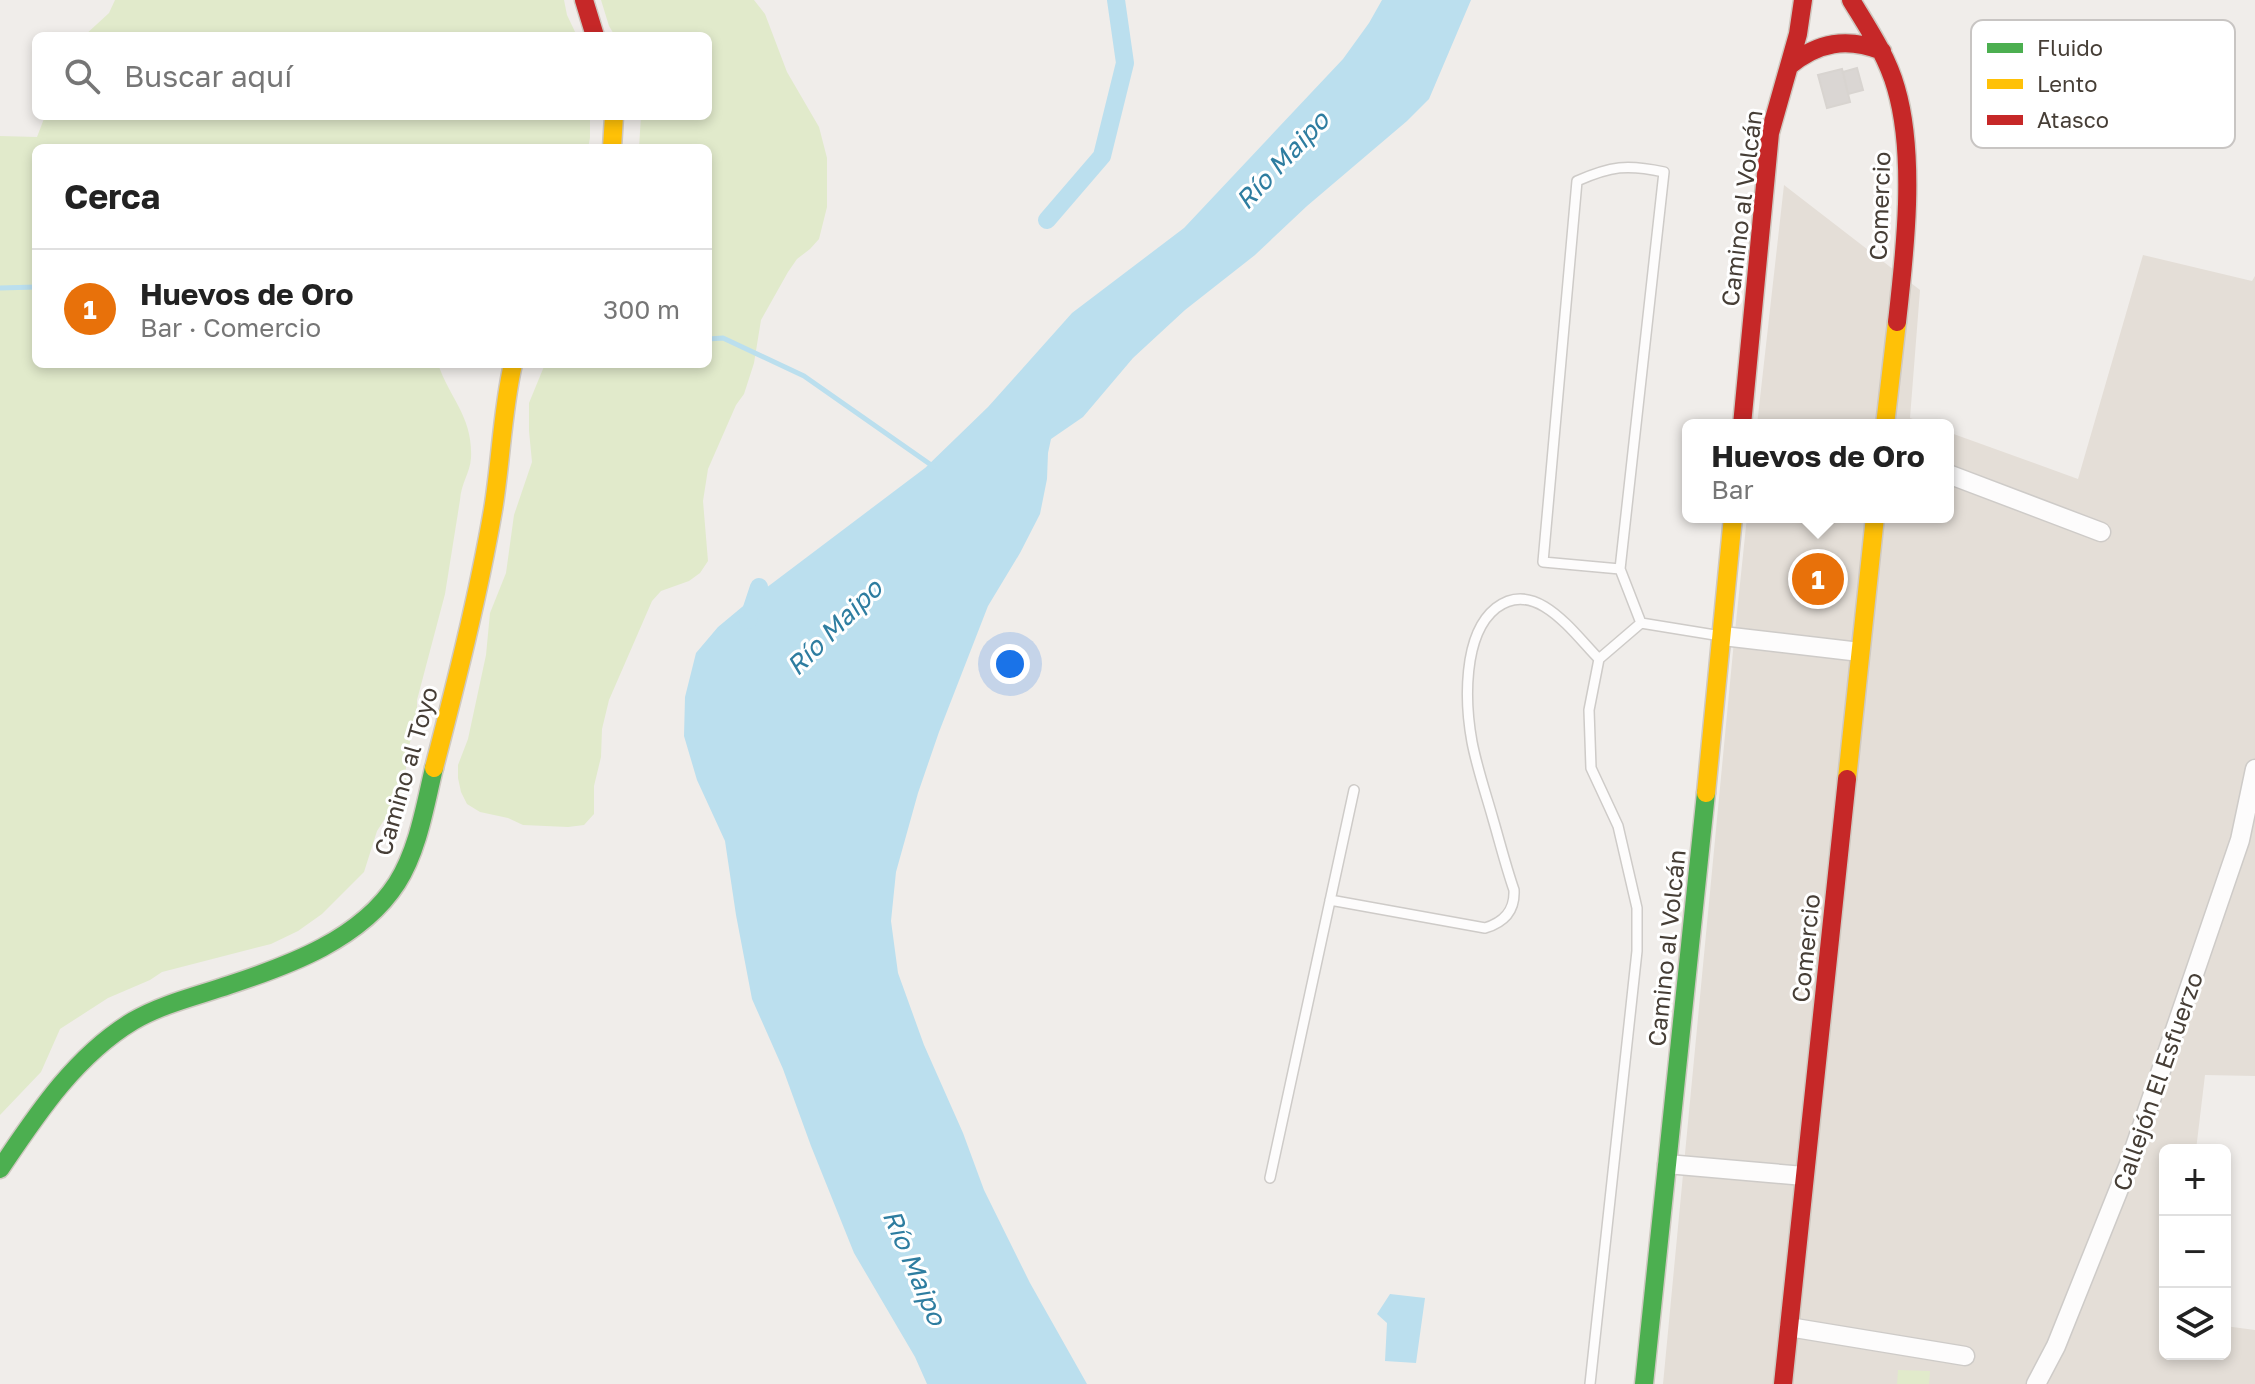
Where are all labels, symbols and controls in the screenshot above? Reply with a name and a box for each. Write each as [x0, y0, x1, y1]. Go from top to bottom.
legend [1971, 20, 2235, 148]
search box [32, 32, 712, 120]
text: Fluido [2037, 34, 2103, 61]
icon: search [60, 54, 104, 98]
text: Buscar aquí [124, 58, 292, 94]
text: Lento [2037, 70, 2097, 97]
water label: Río Maipo [1229, 104, 1336, 215]
text: Atasco [2037, 106, 2109, 133]
street label: Camino al Volcán [1715, 108, 1767, 308]
street label: Comercio [1863, 151, 1895, 261]
text: Cerca [64, 176, 160, 216]
text: Huevos de Oro [140, 276, 353, 312]
text: 1 [83, 294, 97, 325]
text: 300 m [603, 294, 680, 325]
text: Bar · Comercio [140, 312, 321, 343]
popup [1682, 419, 1954, 523]
text: Huevos de Oro [1711, 438, 1925, 474]
text: Bar [1711, 474, 1754, 505]
pin: 1 [1792, 549, 1844, 609]
water label: Río Maipo [780, 572, 889, 681]
your location [990, 644, 1030, 684]
street label: Camino al Toyo [367, 683, 443, 859]
street label: Camino al Volcán [1641, 848, 1691, 1048]
street label: Comercio [1785, 892, 1825, 1004]
street label: Callejón El Esfuerzo [2106, 968, 2208, 1194]
map controls [2159, 1144, 2231, 1360]
button: + [2159, 1144, 2231, 1216]
water label: Río Maipo [877, 1205, 954, 1331]
button: − [2159, 1216, 2231, 1288]
button: layers [2159, 1288, 2231, 1360]

